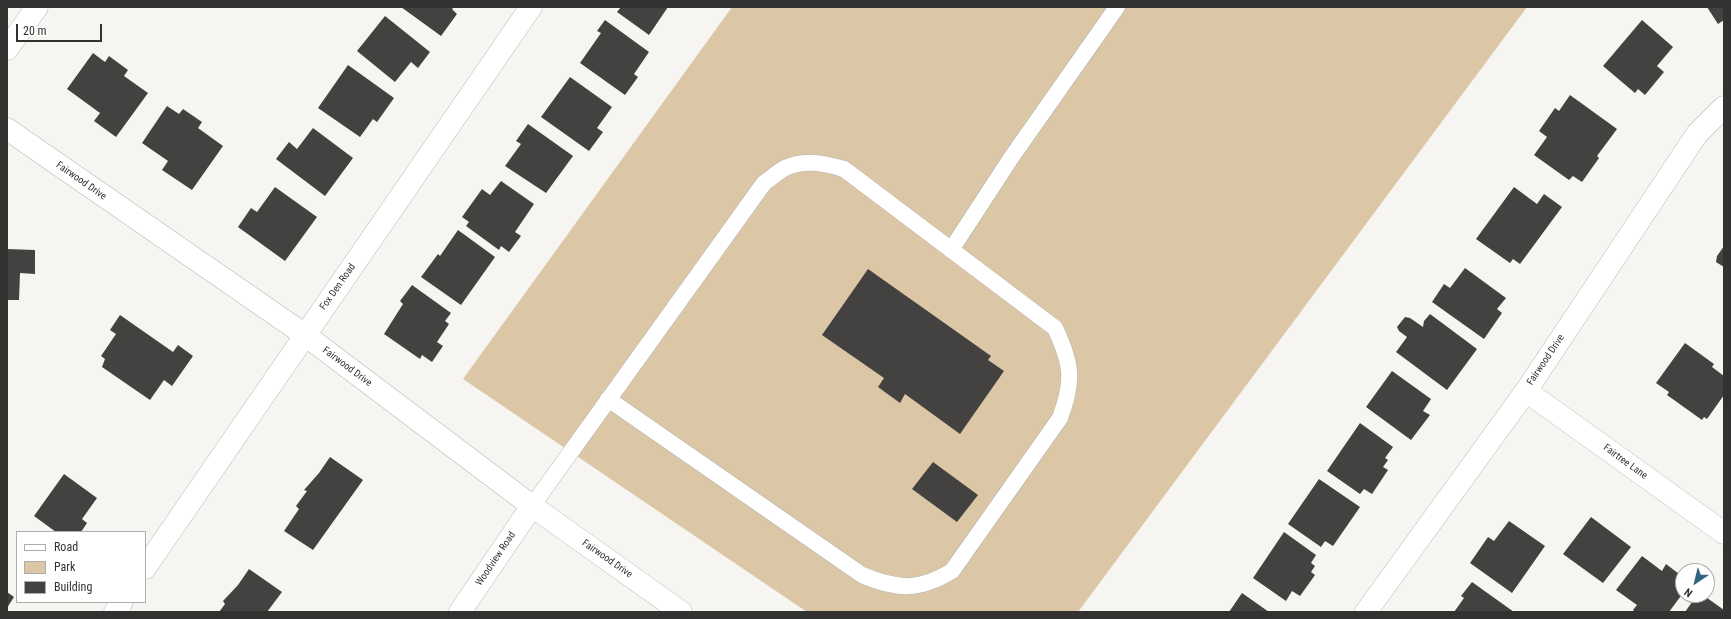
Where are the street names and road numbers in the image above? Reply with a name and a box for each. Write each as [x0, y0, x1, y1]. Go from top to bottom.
street label: Fairwood Drive [54, 159, 108, 203]
street label: Fox Den Road [318, 261, 358, 313]
street label: Fairwood Drive [1525, 332, 1567, 388]
street label: Fairwood Drive [320, 345, 374, 389]
street label: Fairtree Lane [1601, 442, 1649, 482]
street label: Woodview Road [474, 530, 518, 588]
street label: Fairwood Drive [580, 537, 634, 581]

